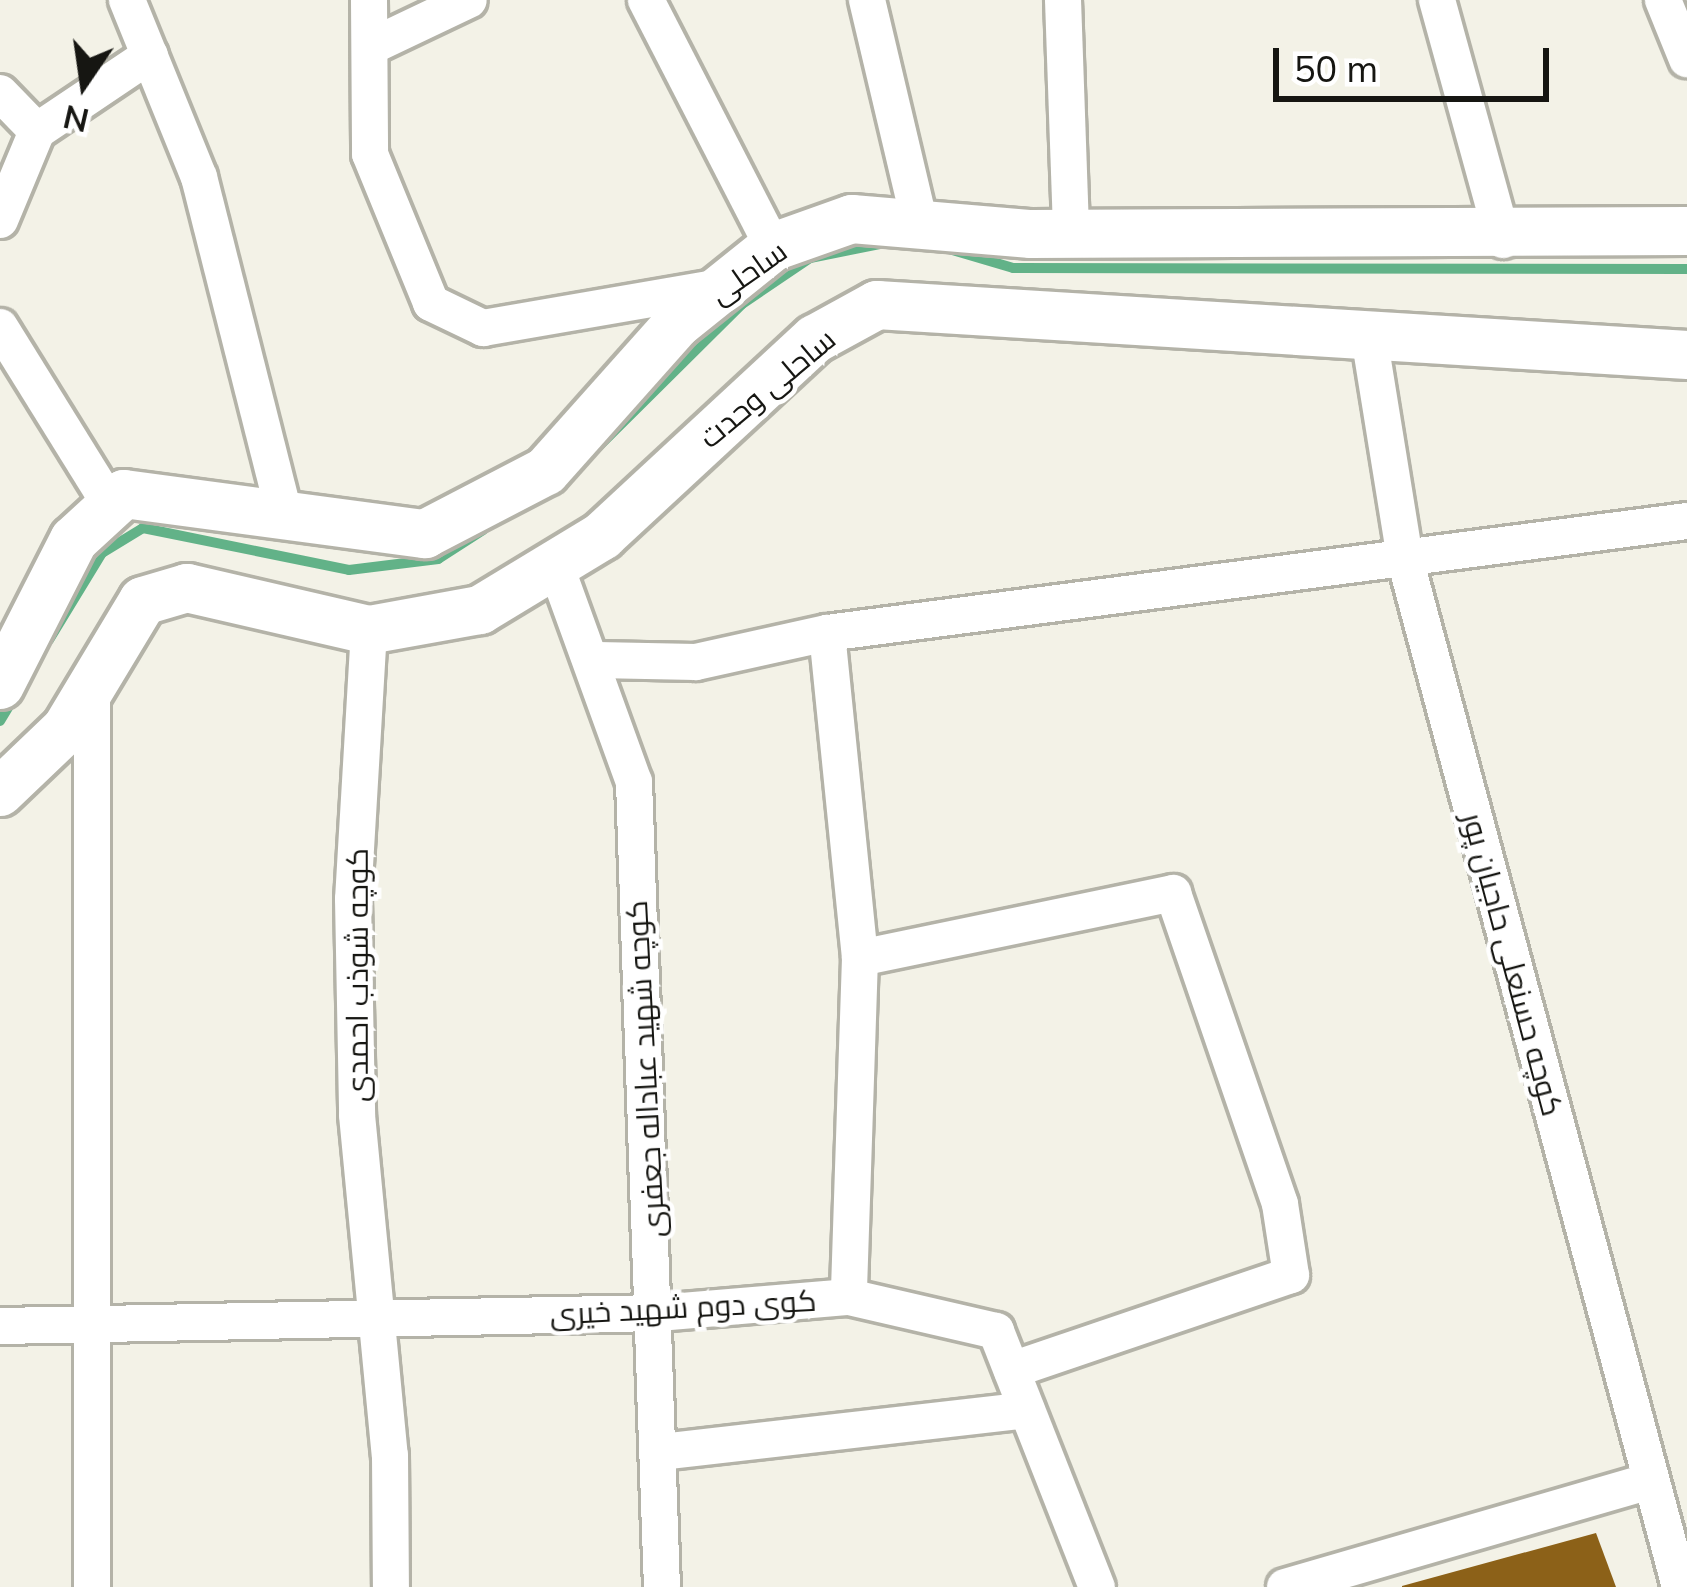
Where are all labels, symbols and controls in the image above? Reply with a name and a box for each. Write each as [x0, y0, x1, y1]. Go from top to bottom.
north arrow [24, 24, 144, 144]
scale bar [1279, 24, 1555, 98]
text: 50 m [1294, 46, 1378, 91]
text: N [59, 97, 93, 142]
street label: ساحلی [702, 233, 794, 311]
street label: ساحلی وحدت [692, 321, 842, 455]
street label: کوچه حسنعلی حاجیان پور [1455, 808, 1571, 1120]
street label: کوچه شوذب احمدی [339, 848, 375, 1102]
street label: کوچه شهید عباداله جعفری [618, 900, 672, 1238]
street label: کوی دوم شهید خیری [549, 1282, 817, 1332]

